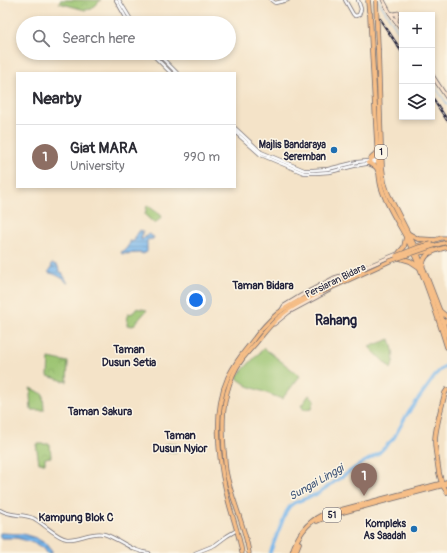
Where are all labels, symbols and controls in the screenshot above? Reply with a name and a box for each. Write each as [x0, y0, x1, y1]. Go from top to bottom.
map controls [399, 12, 435, 120]
button: + [399, 12, 435, 48]
search box [16, 16, 236, 60]
icon: search [30, 27, 52, 49]
text: Search here [62, 29, 135, 48]
button: − [399, 48, 435, 84]
button: layers [399, 84, 435, 120]
text: Nearby [32, 88, 81, 109]
text: Giat MARA [70, 139, 137, 158]
place label: Majlis Bandaraya Seremban [259, 139, 326, 163]
marker: Majlis Bandaraya Seremban [329, 145, 339, 155]
road number: 1 [375, 145, 387, 159]
text: 1 [42, 149, 48, 165]
text: 990 m [183, 149, 220, 165]
text: University [70, 158, 124, 174]
street label: Persiaran Bidara [303, 261, 368, 301]
district label: Taman Bidara [231, 279, 294, 292]
your location [186, 290, 206, 310]
district label: Rahang [315, 312, 357, 329]
district label: Taman Dusun Setia [102, 343, 156, 369]
district label: Taman Sakura [67, 405, 132, 418]
district label: Taman Dusun Nyior [153, 429, 209, 455]
water label: Sungai Linggi [287, 461, 347, 503]
pin: 1 [351, 463, 377, 496]
road number: 51 [323, 508, 341, 522]
district label: Kampung Blok C [39, 511, 114, 524]
place label: Kompleks As Saadah [364, 518, 407, 542]
marker: Kompleks As Saadah [409, 524, 419, 534]

